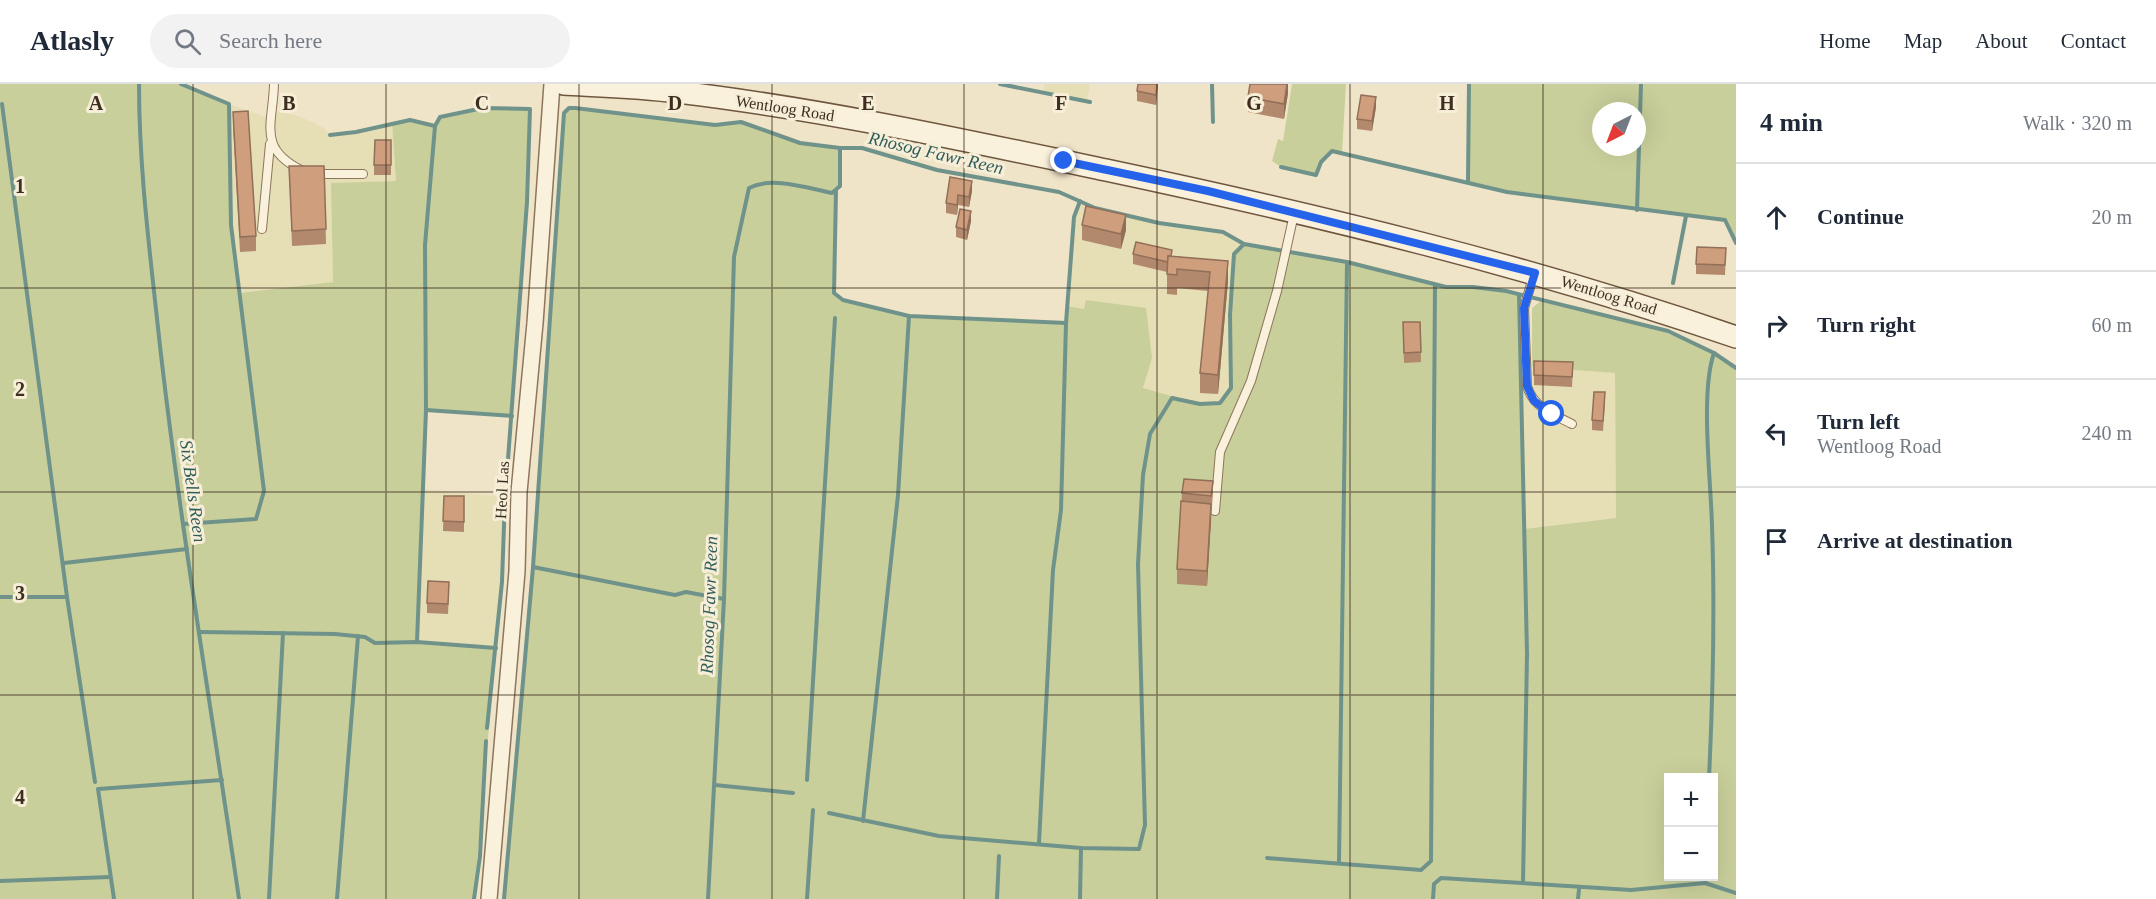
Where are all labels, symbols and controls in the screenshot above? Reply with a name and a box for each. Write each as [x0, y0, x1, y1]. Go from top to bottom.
search box [150, 14, 570, 68]
text: Atlasly [30, 25, 114, 56]
icon: search [171, 25, 204, 58]
text: Search here [219, 28, 322, 53]
text: Home [1819, 29, 1871, 53]
text: Map [1904, 29, 1942, 53]
text: About [1975, 29, 2028, 53]
text: Contact [2061, 29, 2126, 53]
text: A [89, 92, 104, 114]
text: B [282, 92, 296, 114]
text: C [475, 92, 489, 114]
text: D [668, 92, 682, 114]
street label: Wentloog Road [734, 92, 836, 125]
text: E [861, 92, 875, 114]
text: F [1055, 92, 1067, 114]
text: G [1246, 92, 1262, 114]
text: H [1439, 92, 1455, 114]
north arrow [1592, 102, 1646, 156]
text: 4 min [1760, 108, 1823, 137]
text: Walk · 320 m [2023, 112, 2132, 134]
water label: Rhosog Fawr Reen [866, 128, 1005, 178]
route end [1050, 147, 1076, 173]
text: 1 [15, 175, 25, 197]
icon: ahead [1760, 201, 1793, 234]
text: Continue [1817, 204, 1904, 229]
text: 20 m [2091, 206, 2132, 228]
street label: Wentloog Road [1559, 272, 1659, 319]
icon: right [1760, 309, 1793, 342]
text: Turn right [1817, 312, 1916, 337]
text: 60 m [2091, 314, 2132, 336]
text: 2 [15, 378, 25, 400]
route start [1538, 400, 1564, 426]
text: Turn left [1817, 409, 1900, 434]
icon: left [1760, 417, 1793, 450]
text: 240 m [2081, 422, 2132, 444]
text: Wentloog Road [1817, 435, 1941, 457]
water label: Six Bells Reen [176, 439, 210, 543]
street label: Heol Las [492, 460, 512, 520]
icon: arrive [1760, 525, 1793, 558]
text: Arrive at destination [1817, 528, 2013, 553]
water label: Rhosog Fawr Reen [697, 536, 721, 675]
text: 3 [15, 582, 25, 604]
map controls [1664, 773, 1718, 881]
button: + [1664, 773, 1718, 827]
text: 4 [15, 786, 25, 808]
button: − [1664, 827, 1718, 881]

